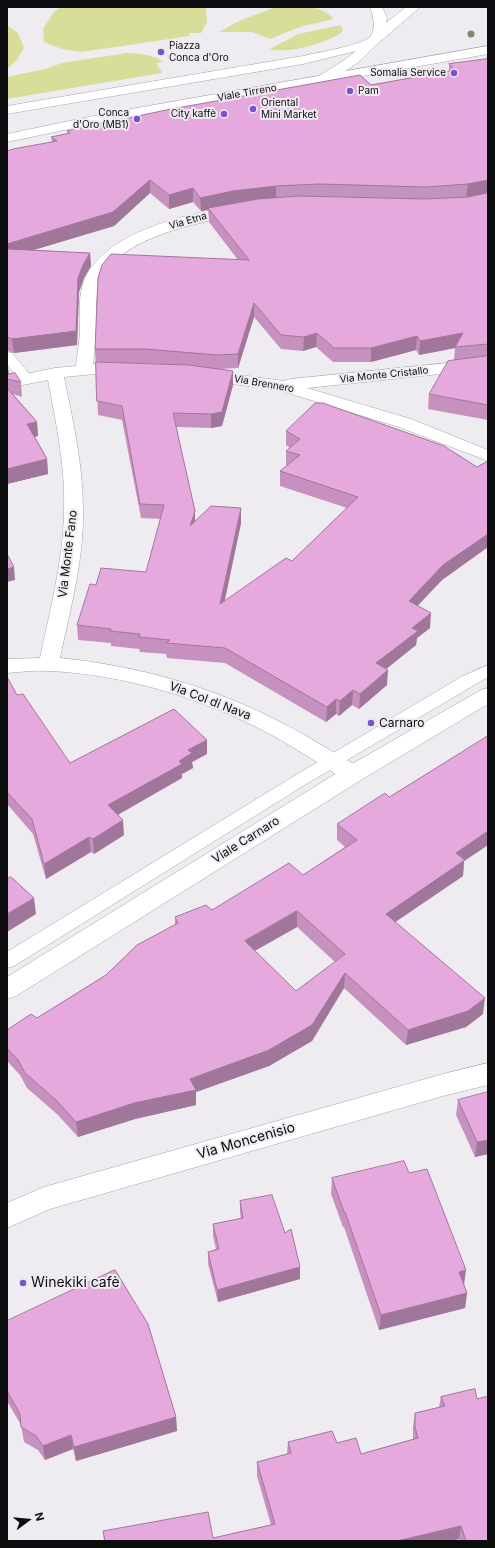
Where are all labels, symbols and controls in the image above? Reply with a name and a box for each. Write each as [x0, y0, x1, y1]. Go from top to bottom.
place label: Piazza Conca d'Oro [169, 40, 229, 64]
marker: Piazza Conca d'Oro [156, 47, 166, 57]
place label: Somalia Service [370, 67, 446, 79]
marker: Somalia Service [449, 68, 459, 78]
street label: Viale Tirreno [216, 82, 278, 104]
place label: Pam [358, 85, 379, 97]
marker: Pam [345, 86, 355, 96]
place label: Oriental Mini Market [261, 97, 317, 120]
marker: Oriental Mini Market [248, 104, 258, 114]
place label: Conca d'Oro (MB1) [73, 107, 129, 130]
place label: City kaffè [171, 108, 216, 120]
marker: City kaffè [219, 109, 229, 119]
marker: Conca d'Oro (MB1) [132, 114, 142, 124]
street label: Via Etna [168, 210, 208, 232]
street label: Via Monte Cristallo [339, 364, 429, 386]
street label: Via Brennero [233, 373, 295, 395]
street label: Via Monte Fano [55, 509, 81, 599]
street label: Via Col di Nava [167, 679, 253, 723]
place label: Carnaro [379, 716, 425, 730]
marker: Carnaro [366, 718, 376, 728]
street label: Viale Carnaro [210, 814, 282, 866]
street label: Via Moncenisio [195, 1119, 297, 1163]
place label: Winekiki cafè [31, 1275, 120, 1291]
marker: Winekiki cafè [18, 1278, 28, 1288]
north arrow [8, 1500, 48, 1540]
text: N [32, 1511, 47, 1523]

